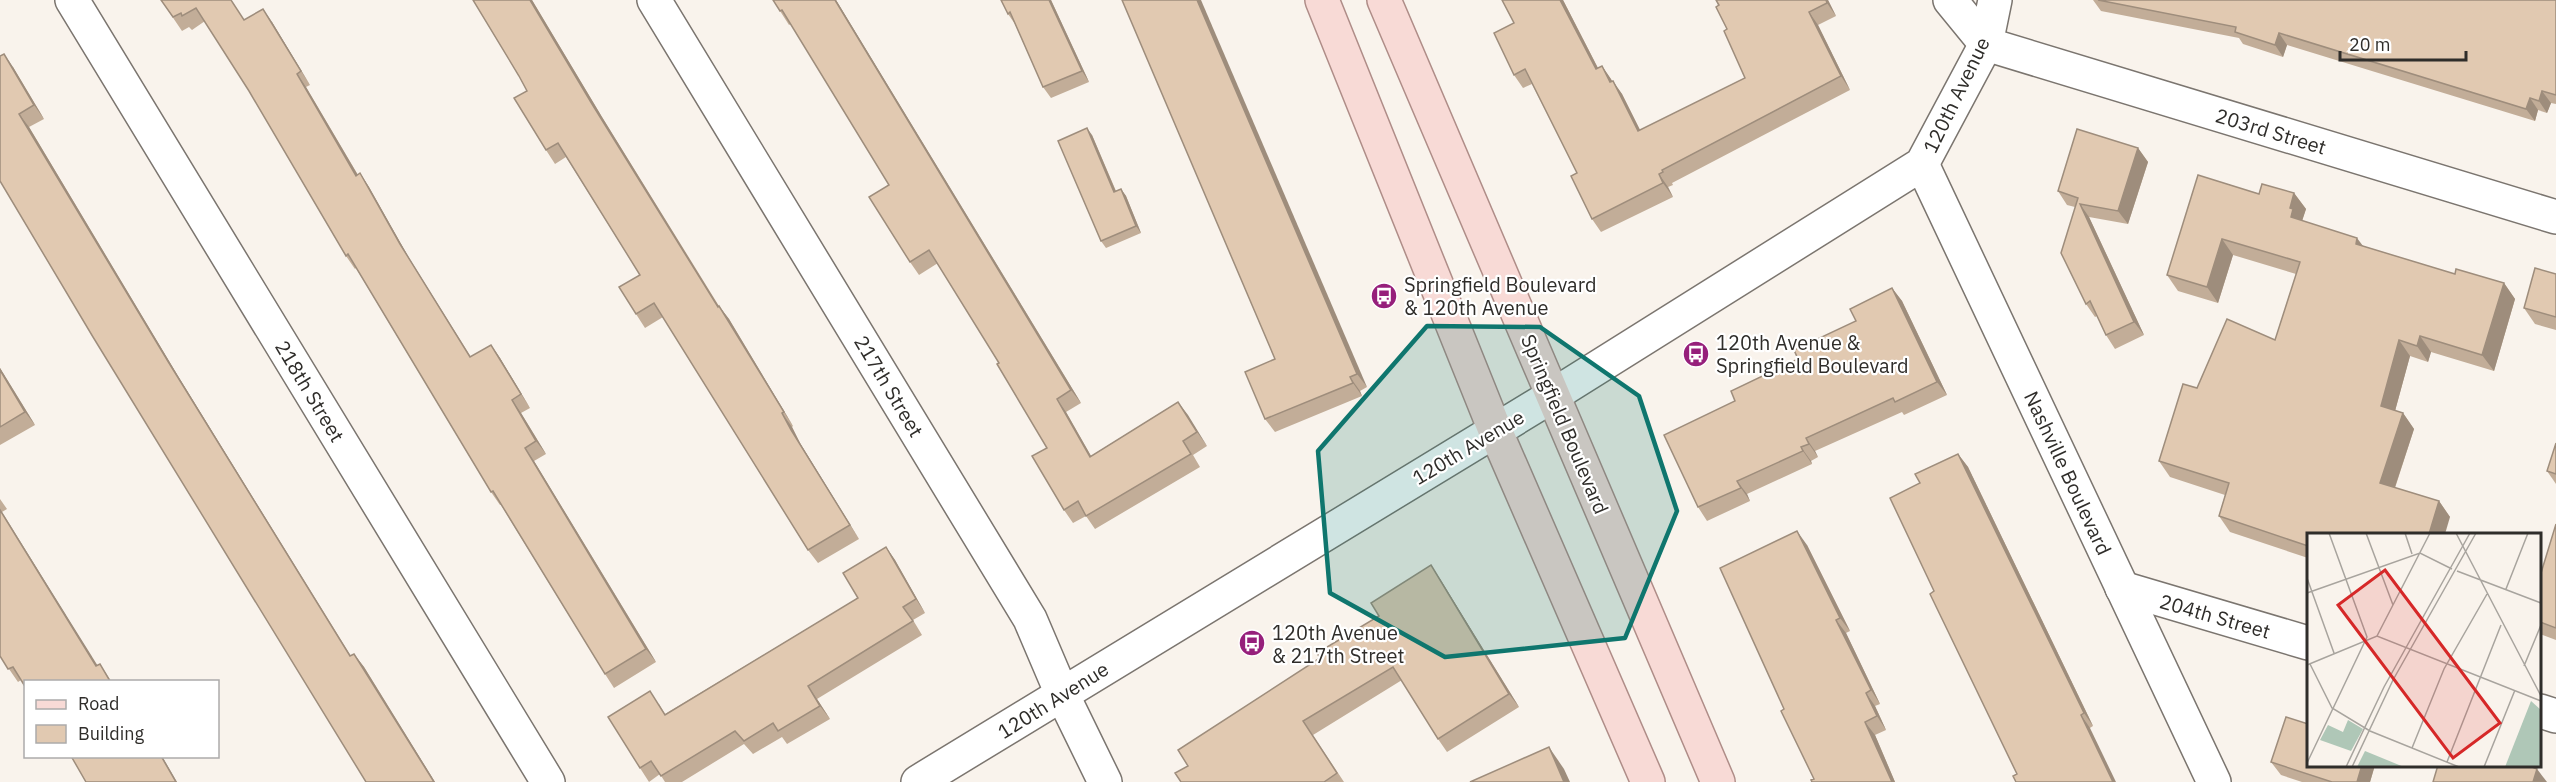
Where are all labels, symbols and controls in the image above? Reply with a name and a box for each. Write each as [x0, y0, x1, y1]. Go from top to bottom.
scale bar [2340, 24, 2466, 62]
street label: 120th Avenue [1916, 32, 1996, 157]
text: 20 m [2349, 33, 2391, 56]
street label: 203rd Street [2212, 101, 2330, 161]
place label: Springfield Boulevard & 120th Avenue [1404, 271, 1597, 321]
bus stop icon: Springfield Boulevard & 120th Avenue [1369, 281, 1399, 311]
place label: 120th Avenue & Springfield Boulevard [1716, 329, 1909, 379]
street label: 217th Street [848, 330, 930, 442]
street label: Springfield Boulevard [1515, 330, 1615, 518]
street label: 218th Street [269, 335, 351, 447]
bus stop icon: 120th Avenue & Springfield Boulevard [1681, 339, 1711, 369]
street label: Nashville Boulevard [2018, 387, 2118, 559]
street label: 120th Avenue [1407, 403, 1529, 491]
inset map [2307, 533, 2541, 767]
street label: 204th Street [2157, 587, 2273, 645]
place label: 120th Avenue & 217th Street [1272, 619, 1405, 669]
bus stop icon: 120th Avenue & 217th Street [1237, 628, 1267, 658]
street label: 120th Avenue [992, 655, 1114, 745]
legend [24, 680, 219, 758]
text: Road [78, 692, 119, 715]
text: Building [78, 722, 145, 745]

